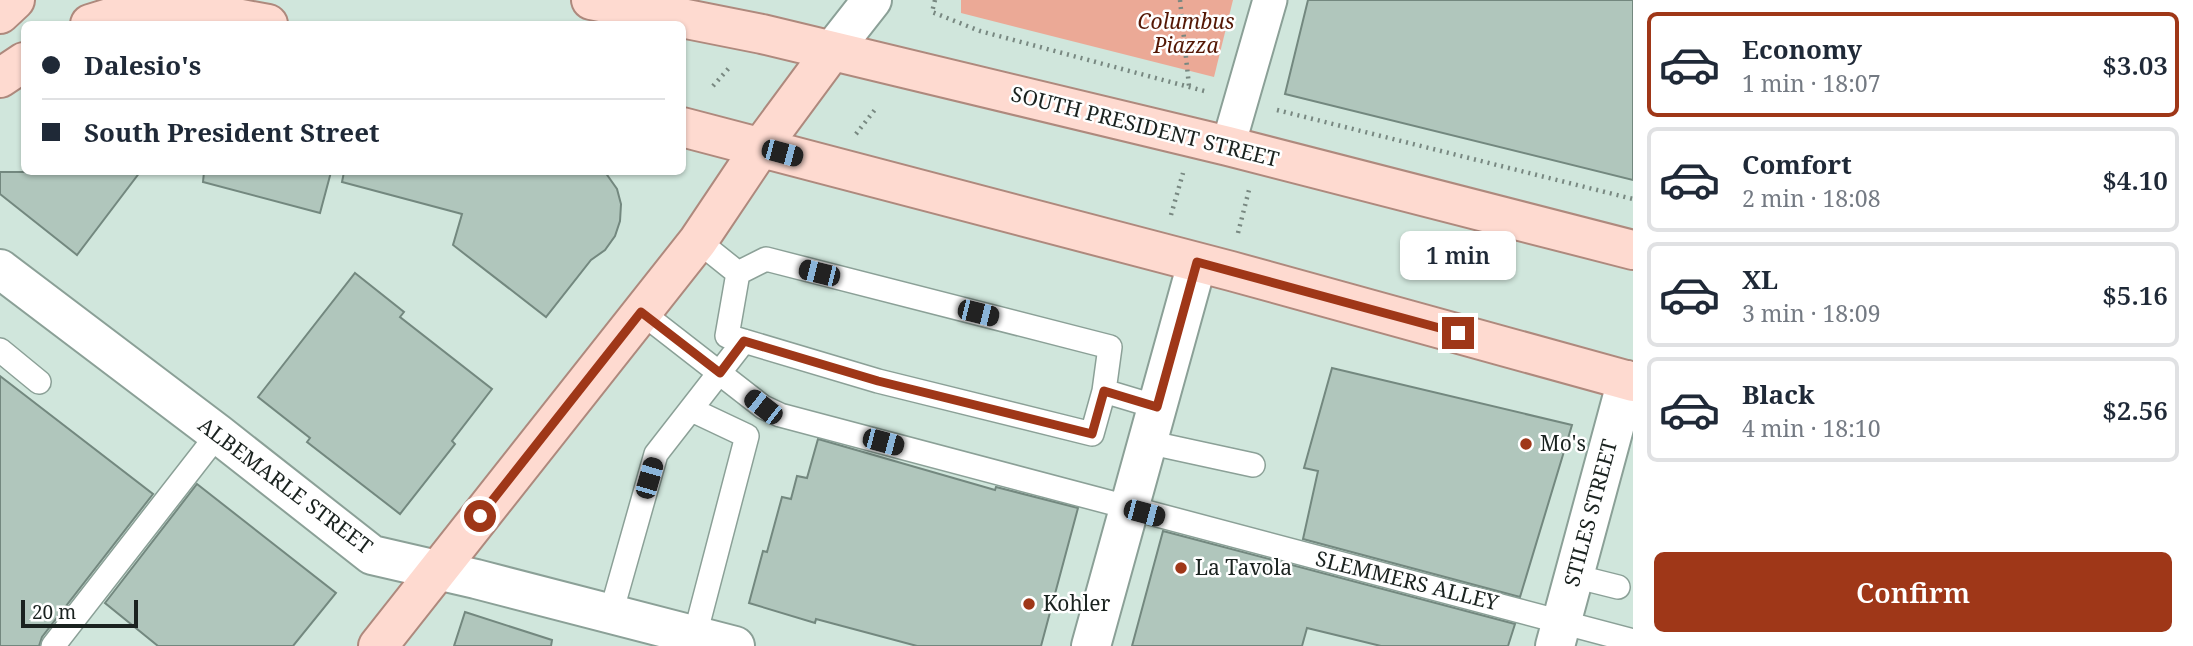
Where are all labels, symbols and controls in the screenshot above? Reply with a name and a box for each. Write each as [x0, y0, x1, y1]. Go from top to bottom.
park label: Columbus Piazza [1137, 7, 1235, 59]
text: Economy [1742, 31, 1862, 67]
icon: car [1658, 33, 1721, 96]
text: Dalesio's [84, 47, 201, 83]
text: $3.03 [2102, 47, 2168, 83]
text: 1 min · 18:07 [1742, 67, 1880, 99]
street label: SOUTH PRESIDENT STREET [1008, 79, 1282, 173]
text: South President Street [84, 114, 380, 150]
car [759, 137, 806, 169]
text: Comfort [1742, 146, 1852, 182]
icon: car [1658, 148, 1721, 211]
text: $4.10 [2102, 162, 2168, 198]
text: 2 min · 18:08 [1742, 182, 1880, 214]
callout: 1 min [1400, 232, 1516, 280]
text: 1 min [1426, 239, 1490, 271]
car [797, 258, 842, 288]
text: XL [1742, 261, 1778, 297]
icon: car [1658, 263, 1721, 326]
text: $5.16 [2102, 277, 2168, 313]
text: 3 min · 18:09 [1742, 297, 1880, 329]
car [956, 298, 1001, 328]
route end [1442, 317, 1474, 349]
text: Black [1742, 376, 1815, 412]
icon: car [1658, 378, 1721, 441]
car [740, 386, 787, 428]
text: $2.56 [2102, 392, 2168, 428]
street label: ALBEMARLE STREET [193, 410, 379, 560]
text: 4 min · 18:10 [1742, 412, 1880, 444]
car [860, 426, 907, 458]
place label: Mo's [1540, 429, 1586, 457]
marker: Mo's [1518, 436, 1534, 452]
street label: STILES STREET [1557, 436, 1623, 589]
car [634, 455, 665, 501]
car [1121, 497, 1168, 529]
route start [464, 500, 496, 532]
street label: SLEMMERS ALLEY [1313, 544, 1502, 617]
button: Confirm [1654, 552, 2172, 632]
place label: La Tavola [1195, 553, 1292, 581]
marker: La Tavola [1173, 560, 1189, 576]
place label: Kohler [1043, 589, 1110, 617]
marker: Kohler [1021, 596, 1037, 612]
scale bar [21, 597, 138, 629]
text: 20 m [32, 599, 76, 625]

